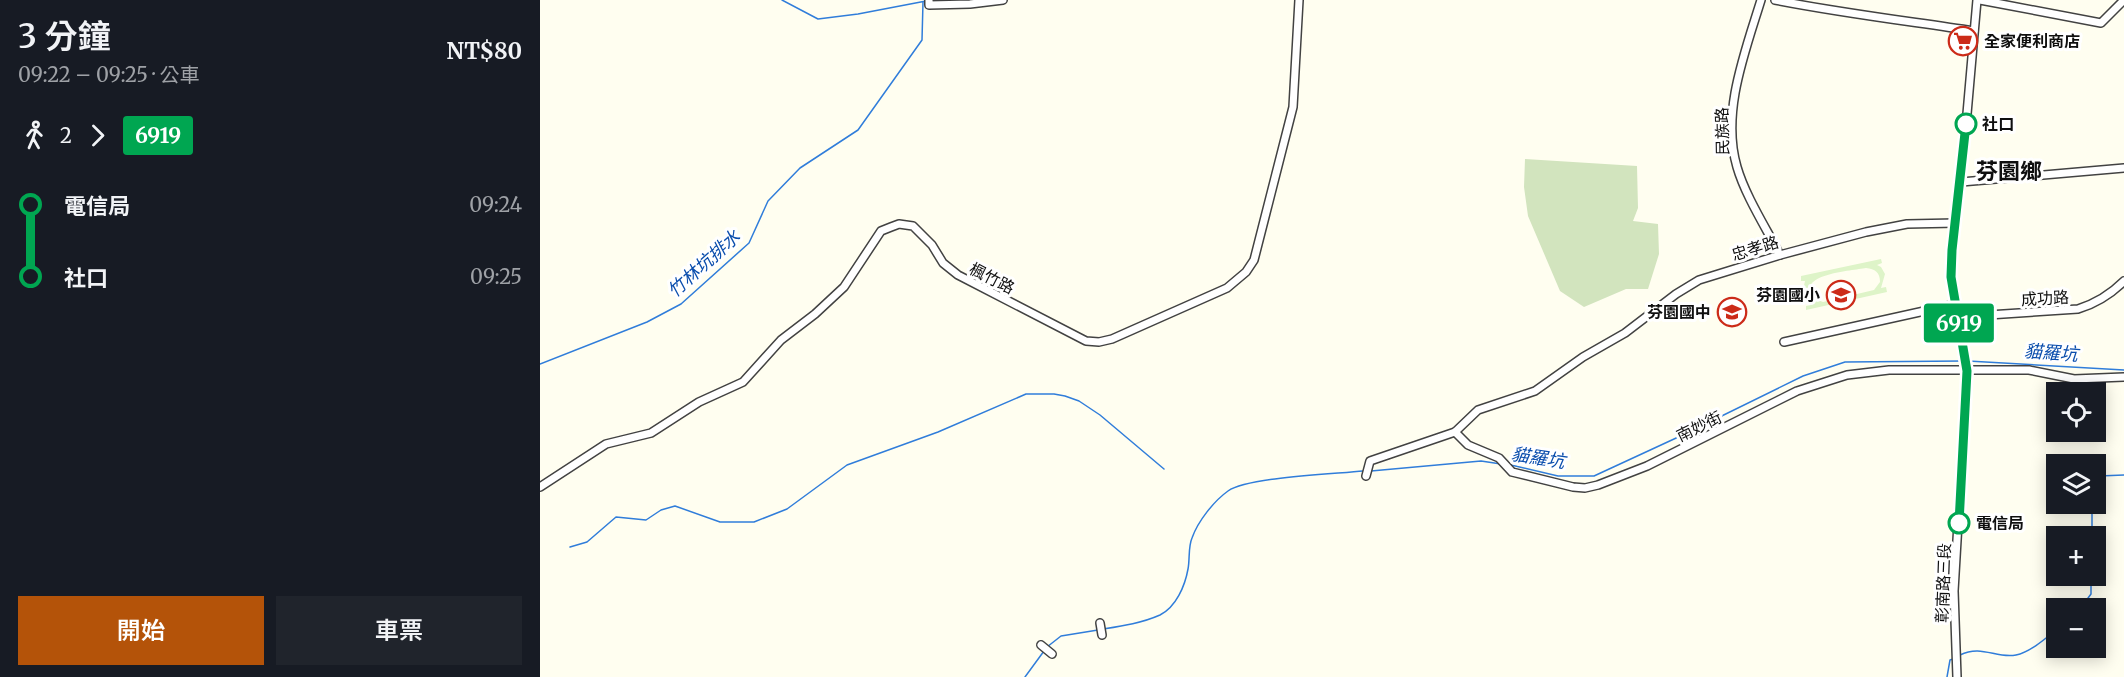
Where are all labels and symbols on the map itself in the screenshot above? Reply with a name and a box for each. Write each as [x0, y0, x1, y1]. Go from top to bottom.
supermarket icon: 全家便利商店 [1947, 25, 1979, 57]
place label: 全家便利商店 [1984, 31, 2080, 51]
street label: 民族路 [1712, 107, 1732, 155]
marker: 社口 [1955, 113, 1977, 135]
place label: 社口 [1982, 114, 2014, 134]
district label: 芬園鄉 [1976, 157, 2042, 185]
water label: 竹林坑排水 [663, 224, 746, 302]
street label: 忠孝路 [1729, 231, 1781, 265]
street label: 楓竹路 [966, 258, 1018, 298]
school or university icon: 芬園國小 [1825, 279, 1857, 311]
place label: 芬園國小 [1756, 285, 1820, 305]
street label: 成功路 [2021, 287, 2069, 309]
school or university icon: 芬園國中 [1716, 296, 1748, 328]
place label: 芬園國中 [1647, 302, 1711, 322]
line badge: 6919 [1917, 304, 2001, 342]
water label: 貓羅坑 [2023, 339, 2082, 366]
street label: 南妙街 [1673, 406, 1725, 446]
water label: 貓羅坑 [1510, 442, 1570, 474]
marker: 電信局 [1948, 512, 1970, 534]
place label: 電信局 [1976, 513, 2024, 533]
street label: 彰南路三段 [1932, 543, 1954, 623]

